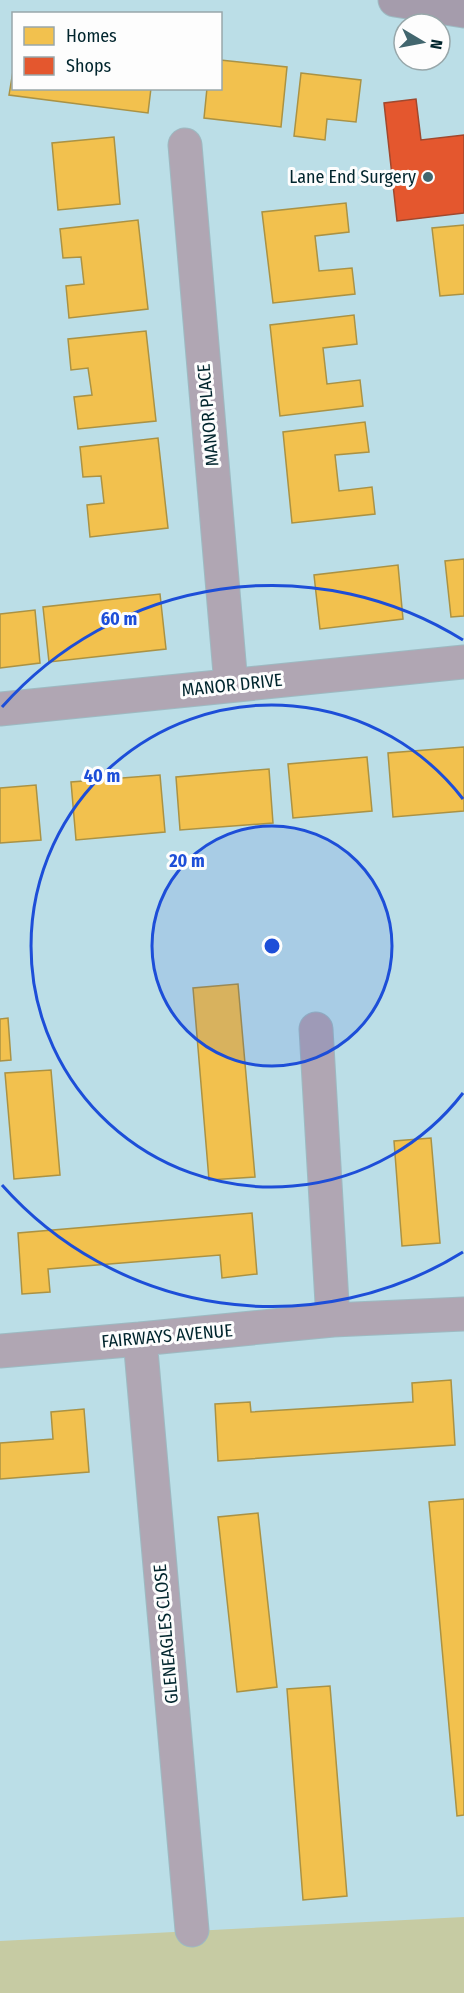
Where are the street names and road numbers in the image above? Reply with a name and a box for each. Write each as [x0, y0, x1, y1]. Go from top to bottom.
street label: MANOR PLACE [193, 363, 223, 467]
street label: MANOR DRIVE [181, 669, 283, 701]
street label: FAIRWAYS AVENUE [100, 1319, 234, 1353]
street label: GLENEAGLES CLOSE [149, 1563, 183, 1705]

